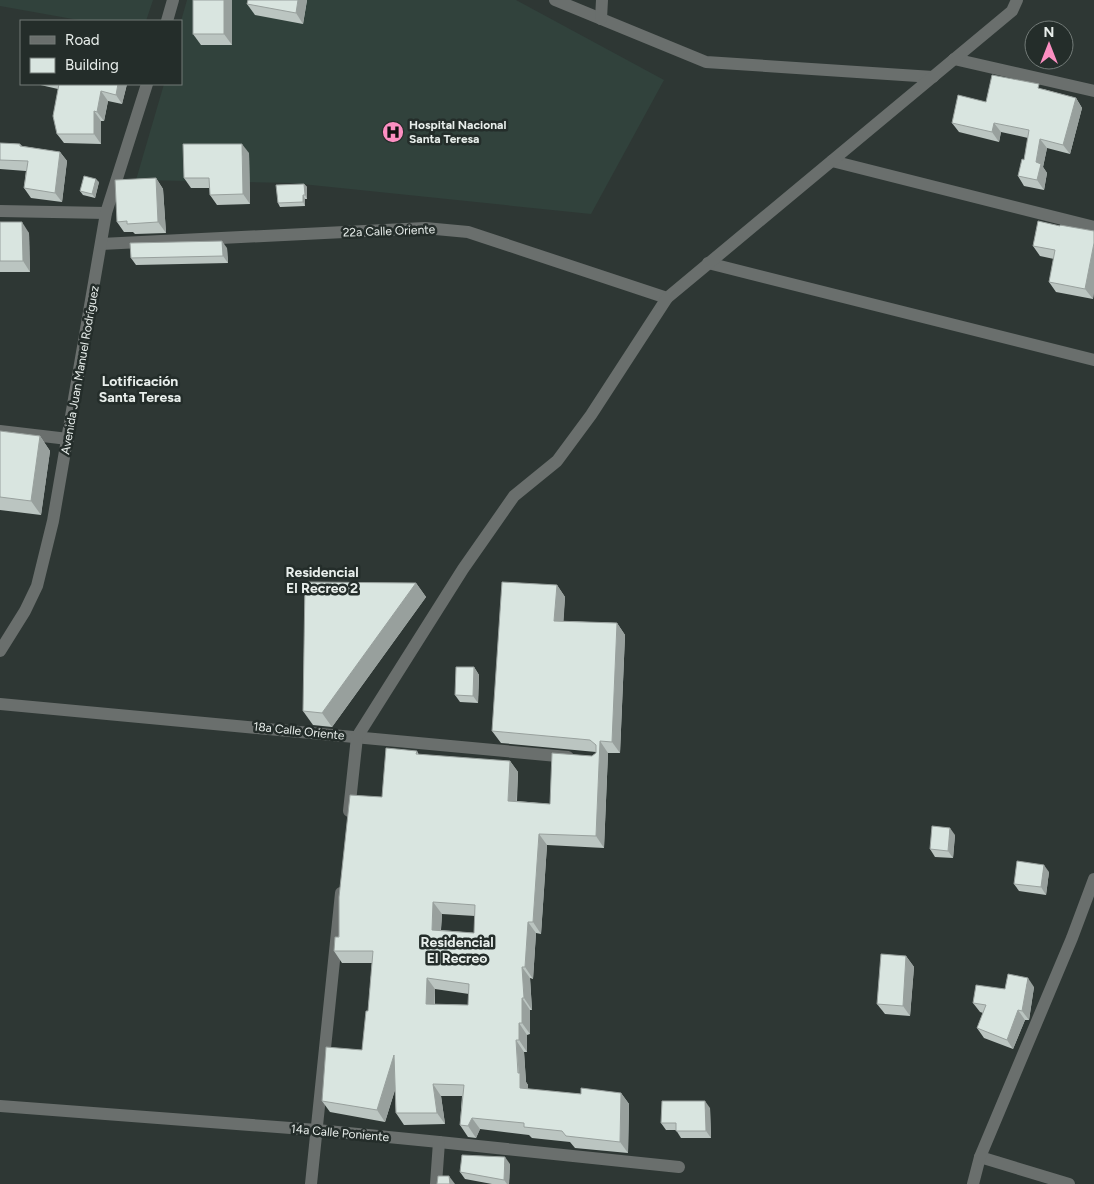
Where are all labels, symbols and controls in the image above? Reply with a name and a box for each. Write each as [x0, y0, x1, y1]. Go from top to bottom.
legend [20, 20, 182, 85]
north arrow [1024, 20, 1074, 70]
text: N [1044, 24, 1054, 41]
text: Road [65, 31, 100, 49]
text: Building [65, 56, 119, 74]
place label: Hospital Nacional Santa Teresa [409, 118, 506, 146]
hospital icon: Hospital Nacional Santa Teresa [381, 120, 405, 144]
street label: 22a Calle Oriente [343, 222, 436, 240]
street label: Avenida Juan Manuel Rodríguez [58, 284, 102, 456]
district label: Lotificación Santa Teresa [99, 373, 181, 406]
district label: Residencial El Recreo 2 [285, 564, 359, 597]
street label: 18a Calle Oriente [253, 719, 346, 743]
district label: Residencial El Recreo [420, 934, 494, 967]
street label: 14a Calle Poniente [290, 1122, 390, 1144]

